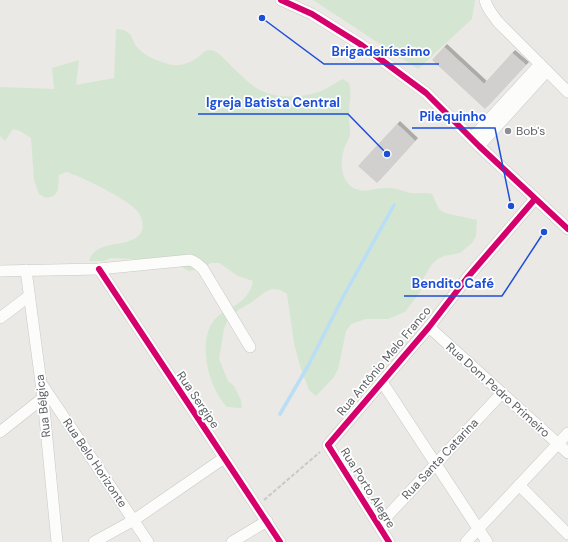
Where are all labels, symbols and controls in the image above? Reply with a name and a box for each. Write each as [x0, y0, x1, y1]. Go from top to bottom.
callout: Brigadeiríssimo [324, 39, 439, 64]
text: Brigadeiríssimo [332, 43, 430, 60]
callout: Igreja Batista Central [198, 89, 348, 114]
text: Igreja Batista Central [206, 94, 340, 111]
callout: Pilequinho [412, 103, 495, 128]
text: Pilequinho [420, 108, 487, 125]
place label: Bob's [516, 123, 545, 139]
marker: Bob's [503, 126, 513, 136]
callout: Bendito Café [404, 271, 502, 296]
text: Bendito Café [412, 275, 494, 292]
street label: Rua Antônio Melo Franco [333, 303, 435, 419]
street label: Rua Dom Pedro Primeiro [443, 339, 553, 441]
street label: Rua Sergipe [173, 368, 223, 432]
street label: Rua Bélgica [32, 374, 54, 438]
street label: Rua Belo Horizonte [59, 415, 131, 511]
street label: Rua Santa Catarina [398, 415, 482, 503]
street label: Rua Porto Alegre [337, 445, 399, 531]

